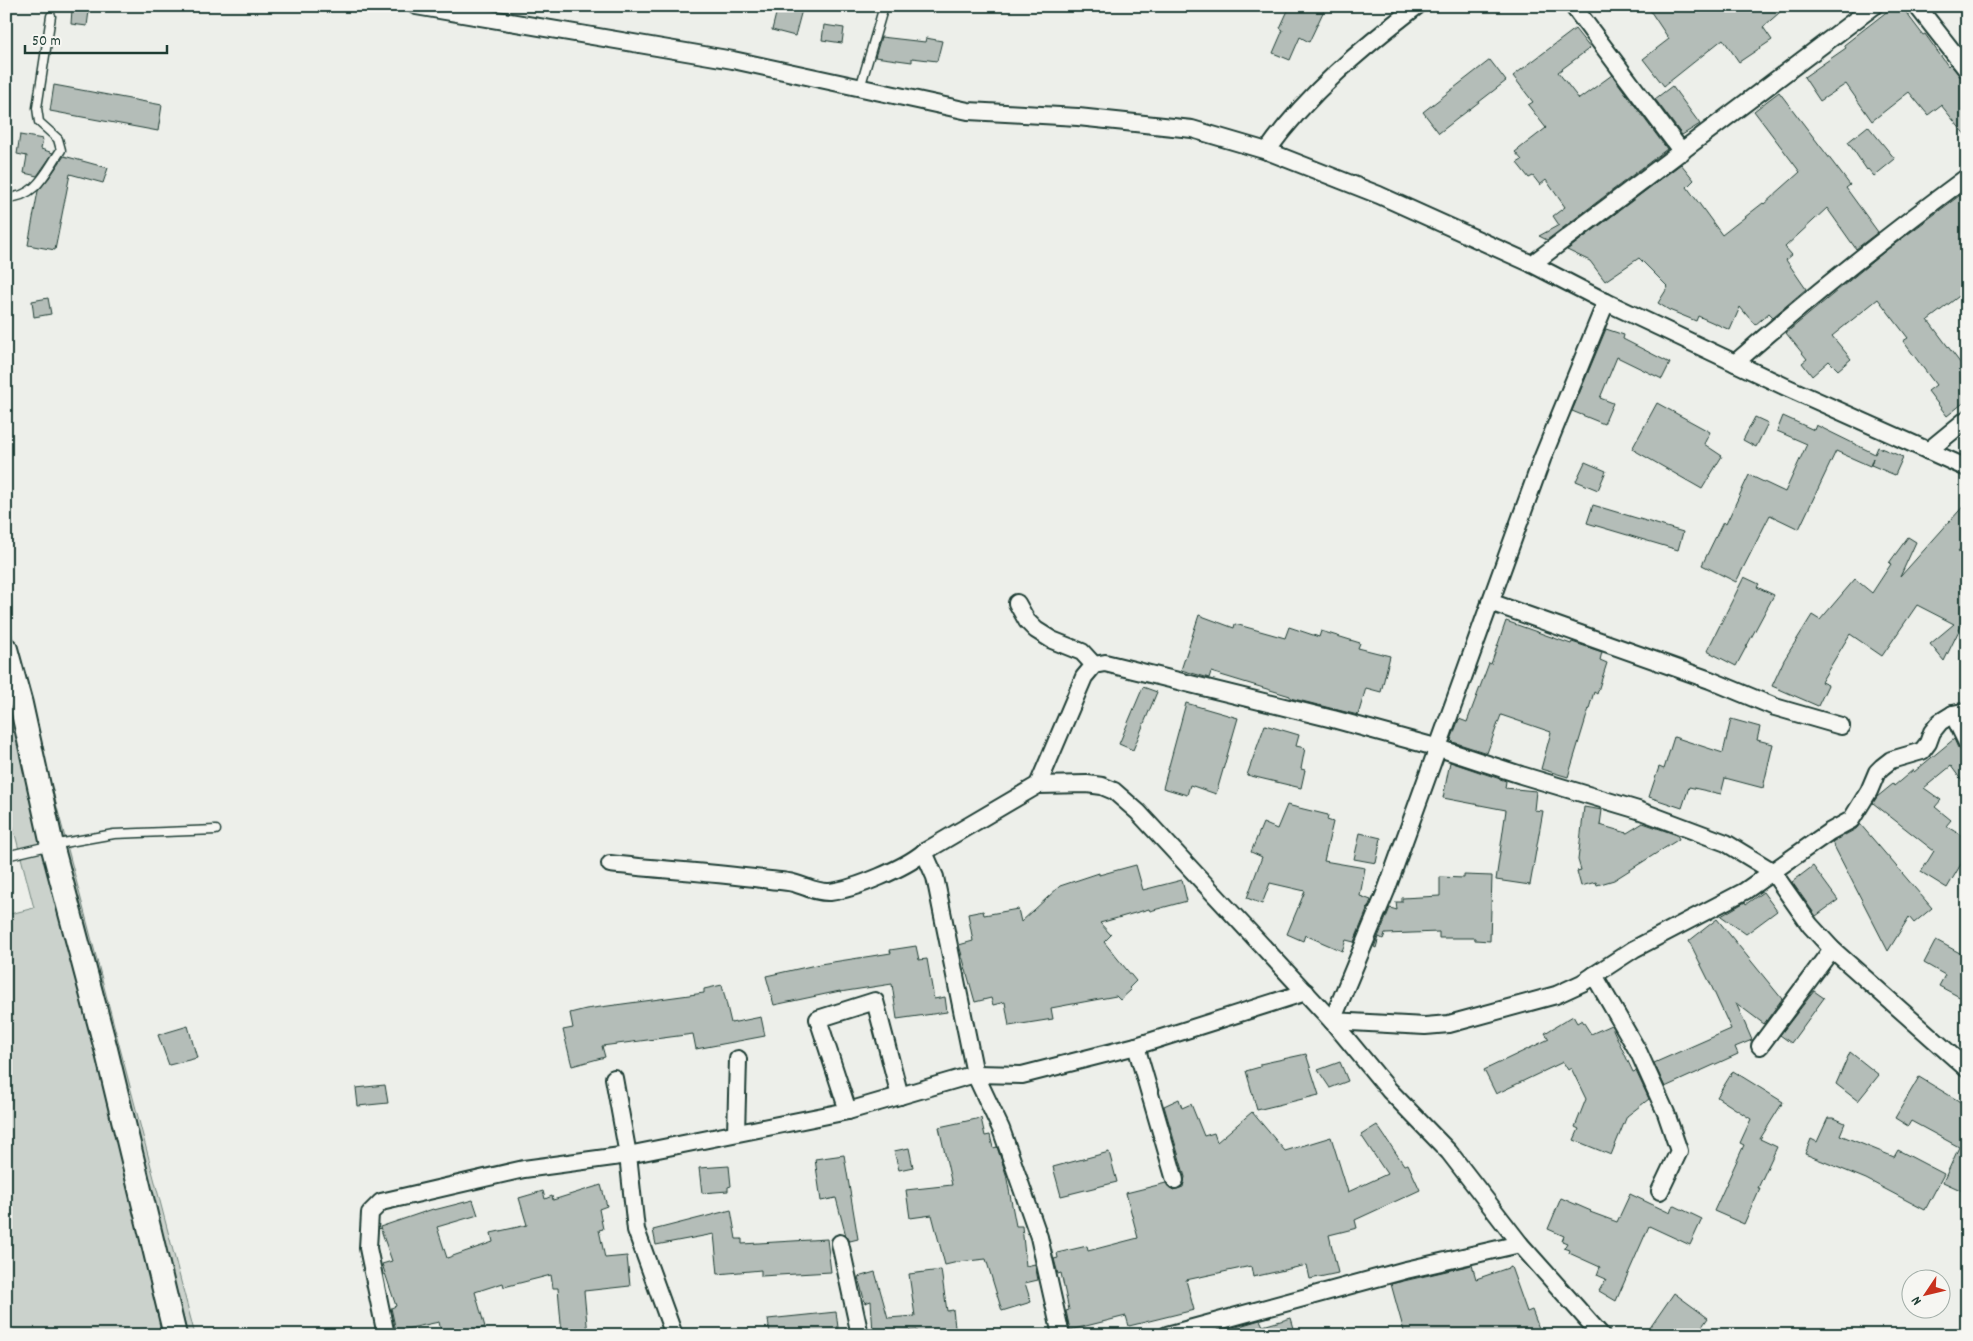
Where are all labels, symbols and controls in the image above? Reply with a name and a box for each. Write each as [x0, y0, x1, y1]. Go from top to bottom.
scale bar [25, 22, 168, 54]
text: 50 m [32, 31, 61, 53]
north arrow [1900, 1268, 1950, 1318]
text: N [1907, 1292, 1927, 1309]

